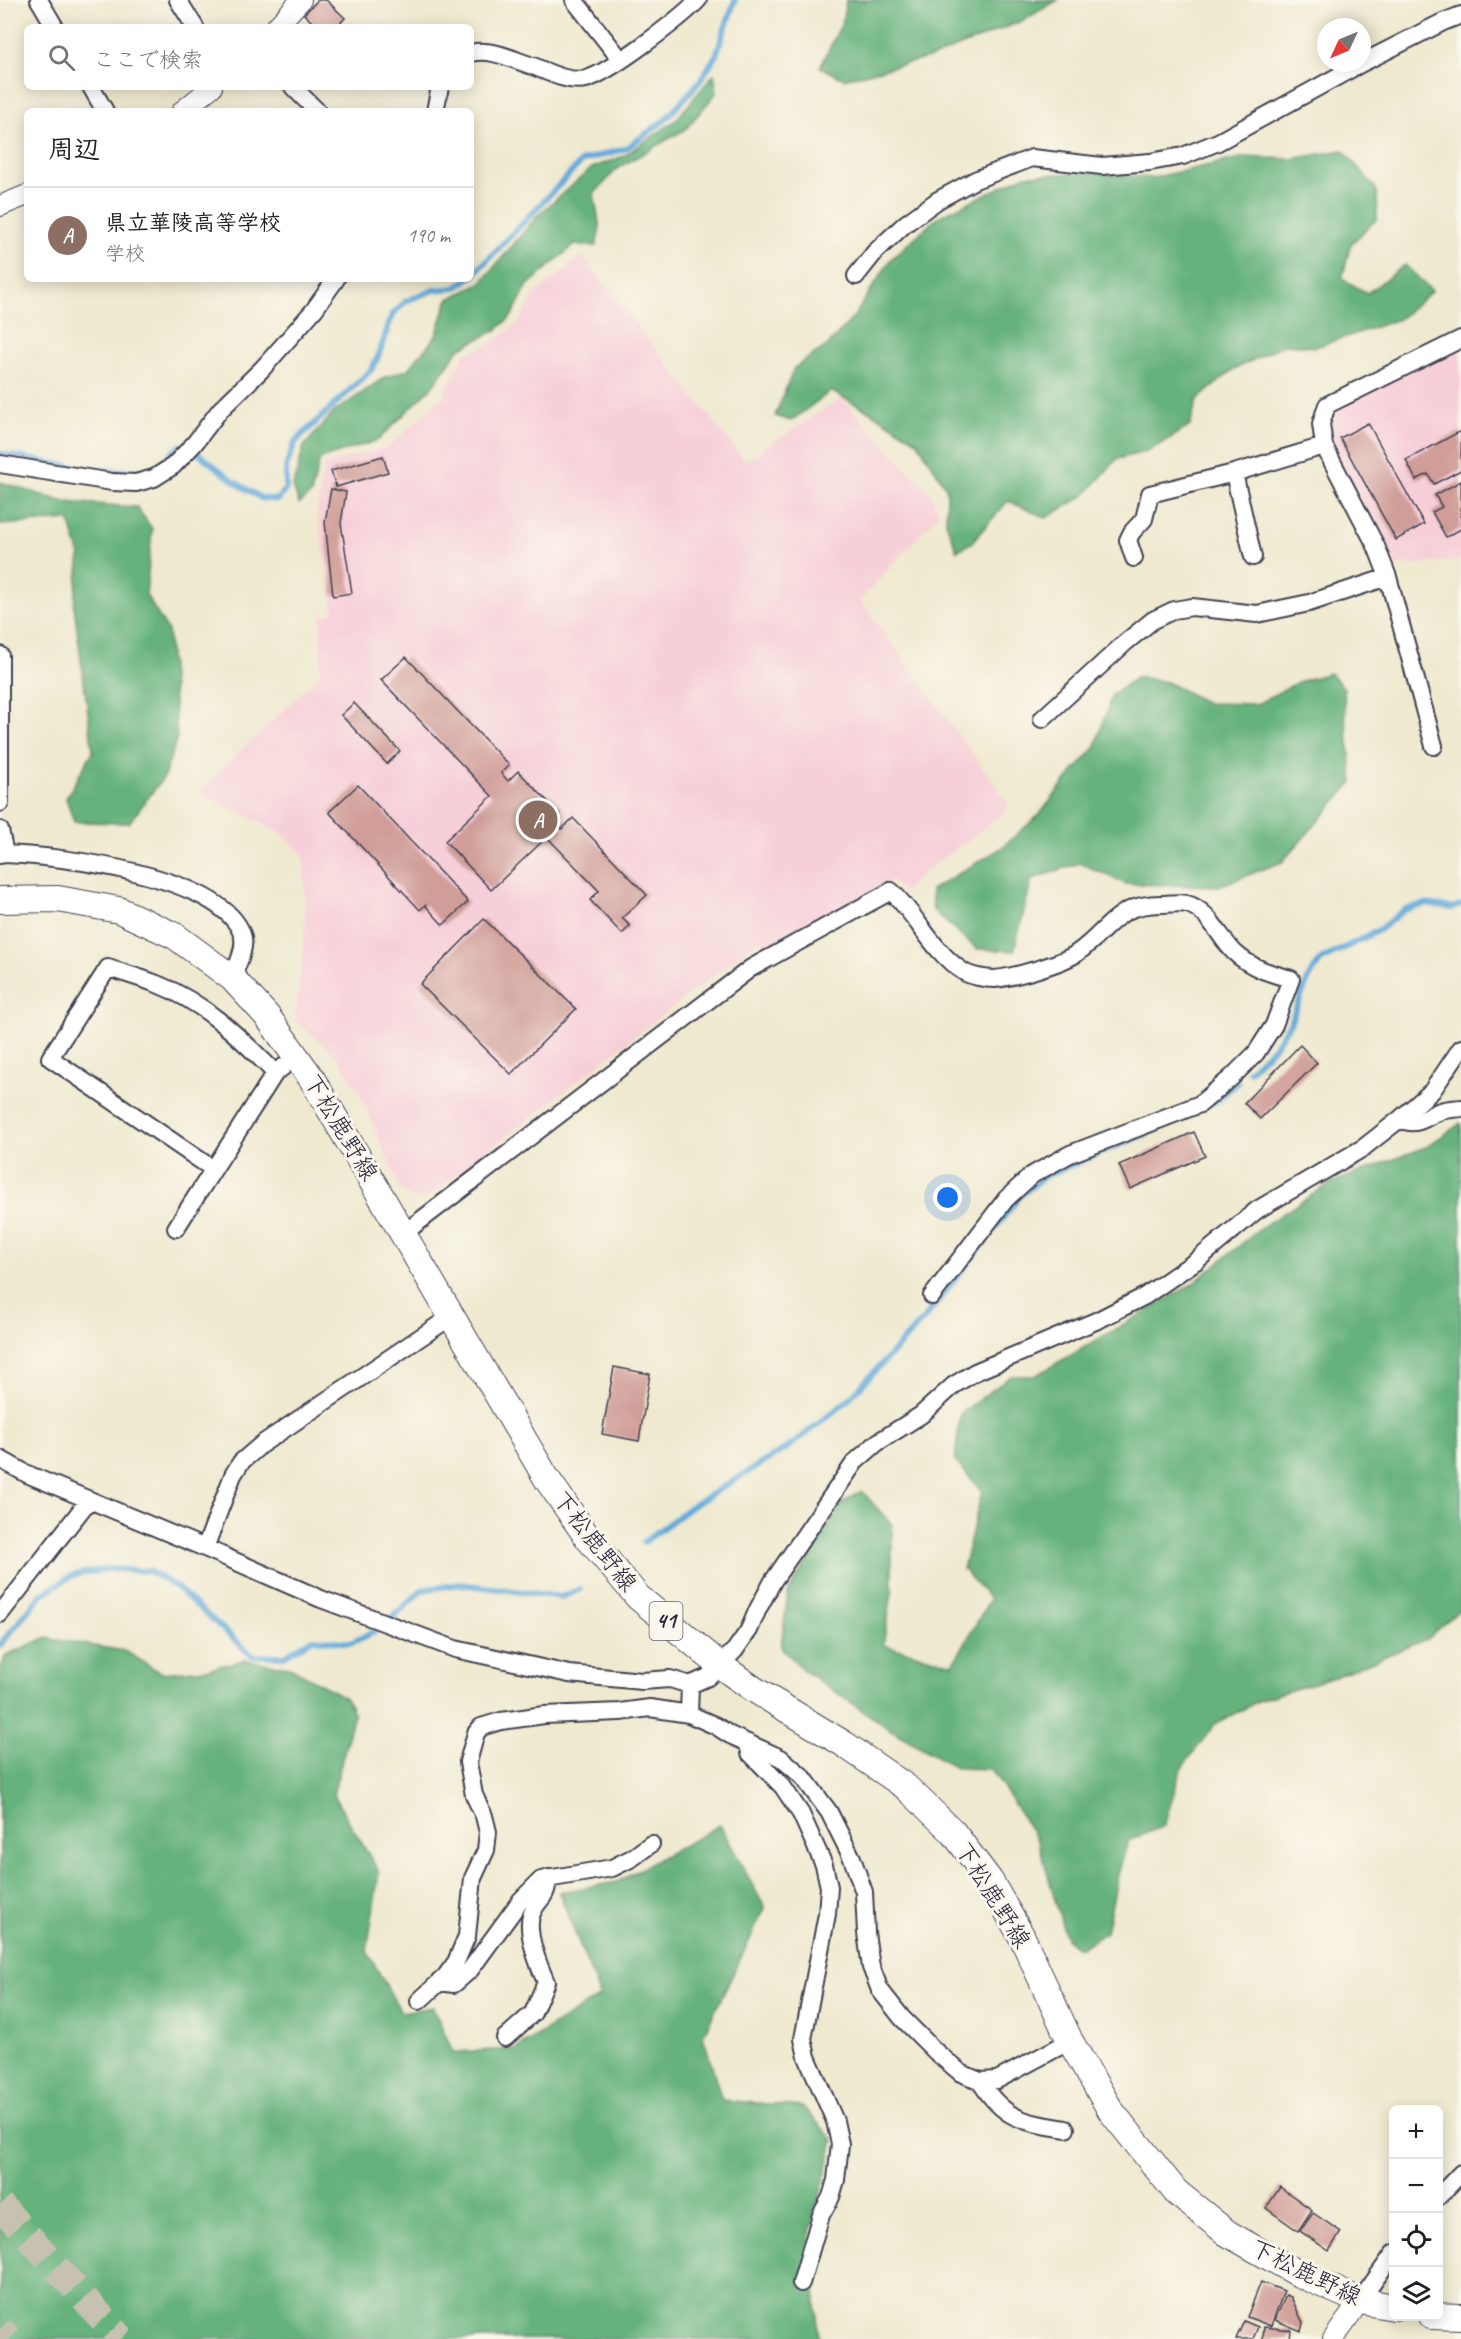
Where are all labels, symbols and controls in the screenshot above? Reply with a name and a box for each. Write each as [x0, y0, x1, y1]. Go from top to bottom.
north arrow [1317, 18, 1371, 72]
search box [24, 24, 474, 90]
icon: search [45, 41, 78, 74]
text: ここで検索 [93, 46, 203, 74]
text: 周辺 [48, 133, 100, 166]
text: 県立華陵高等学校 [105, 209, 281, 237]
text: A [62, 223, 73, 248]
text: 190 m [407, 223, 450, 248]
text: 学校 [105, 241, 145, 266]
pin: A [518, 798, 558, 842]
street label: 下松鹿野線 [297, 1068, 385, 1186]
your location [933, 1183, 962, 1212]
street label: 下松鹿野線 [546, 1484, 644, 1598]
road number: 41 [650, 1602, 682, 1640]
street label: 下松鹿野線 [948, 1836, 1038, 1954]
map controls [1389, 2105, 1443, 2321]
button: + [1389, 2105, 1443, 2159]
button: − [1389, 2159, 1443, 2213]
button: locate [1389, 2213, 1443, 2267]
street label: 下松鹿野線 [1245, 2232, 1367, 2312]
button: layers [1389, 2267, 1443, 2321]

